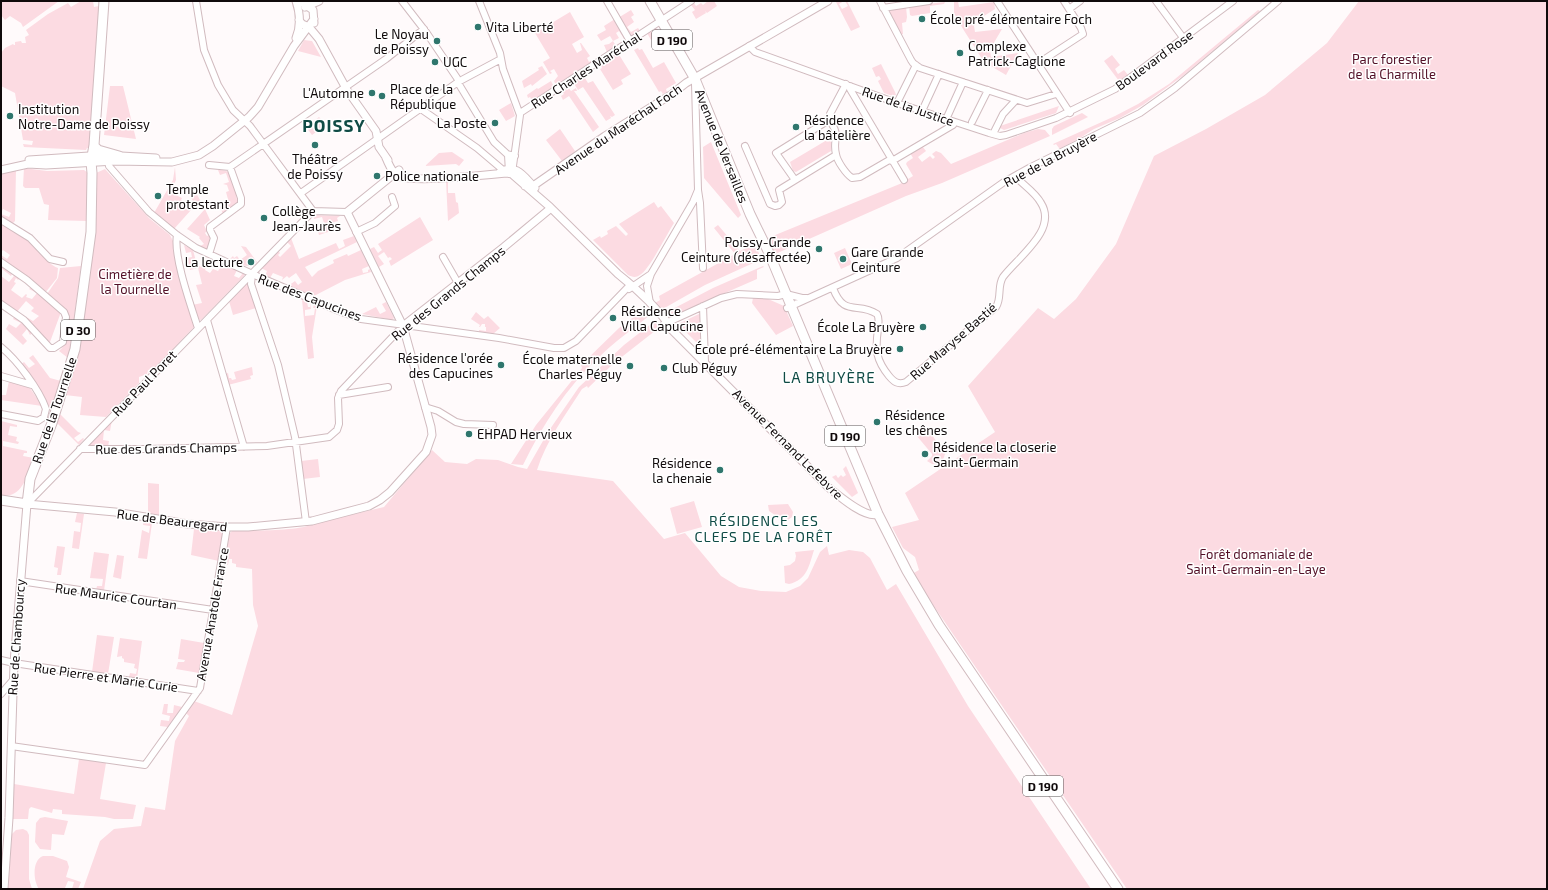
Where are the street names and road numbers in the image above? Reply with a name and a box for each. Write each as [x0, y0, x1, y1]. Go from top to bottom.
street label: Boulevard Rose [1112, 26, 1196, 94]
street label: Rue Charles Maréchal [528, 28, 644, 112]
road number: D 190 [652, 30, 692, 50]
street label: Avenue du Maréchal Foch [551, 80, 685, 178]
street label: Rue de la Justice [860, 83, 956, 129]
street label: Avenue de Versailles [692, 87, 752, 205]
street label: Rue de la Bruyère [1001, 128, 1099, 190]
street label: Rue des Grands Champs [388, 242, 508, 344]
street label: Rue des Capucines [256, 270, 364, 324]
street label: Rue Maryse Bastié [906, 299, 1000, 383]
road number: D 30 [61, 320, 95, 340]
street label: Rue Paul Poret [108, 347, 180, 419]
street label: Rue de la Tournelle [28, 355, 80, 465]
street label: Avenue Fernand Lefebvre [729, 385, 847, 503]
road number: D 190 [825, 426, 865, 446]
street label: Rue des Grands Champs [95, 439, 237, 457]
street label: Rue de Beauregard [116, 505, 228, 535]
street label: Avenue Anatole France [192, 546, 232, 682]
street label: Rue de Chambourcy [4, 578, 28, 696]
street label: Rue Maurice Courtan [54, 580, 178, 612]
street label: Rue Pierre et Marie Curie [33, 659, 179, 695]
road number: D 190 [1023, 776, 1063, 796]

